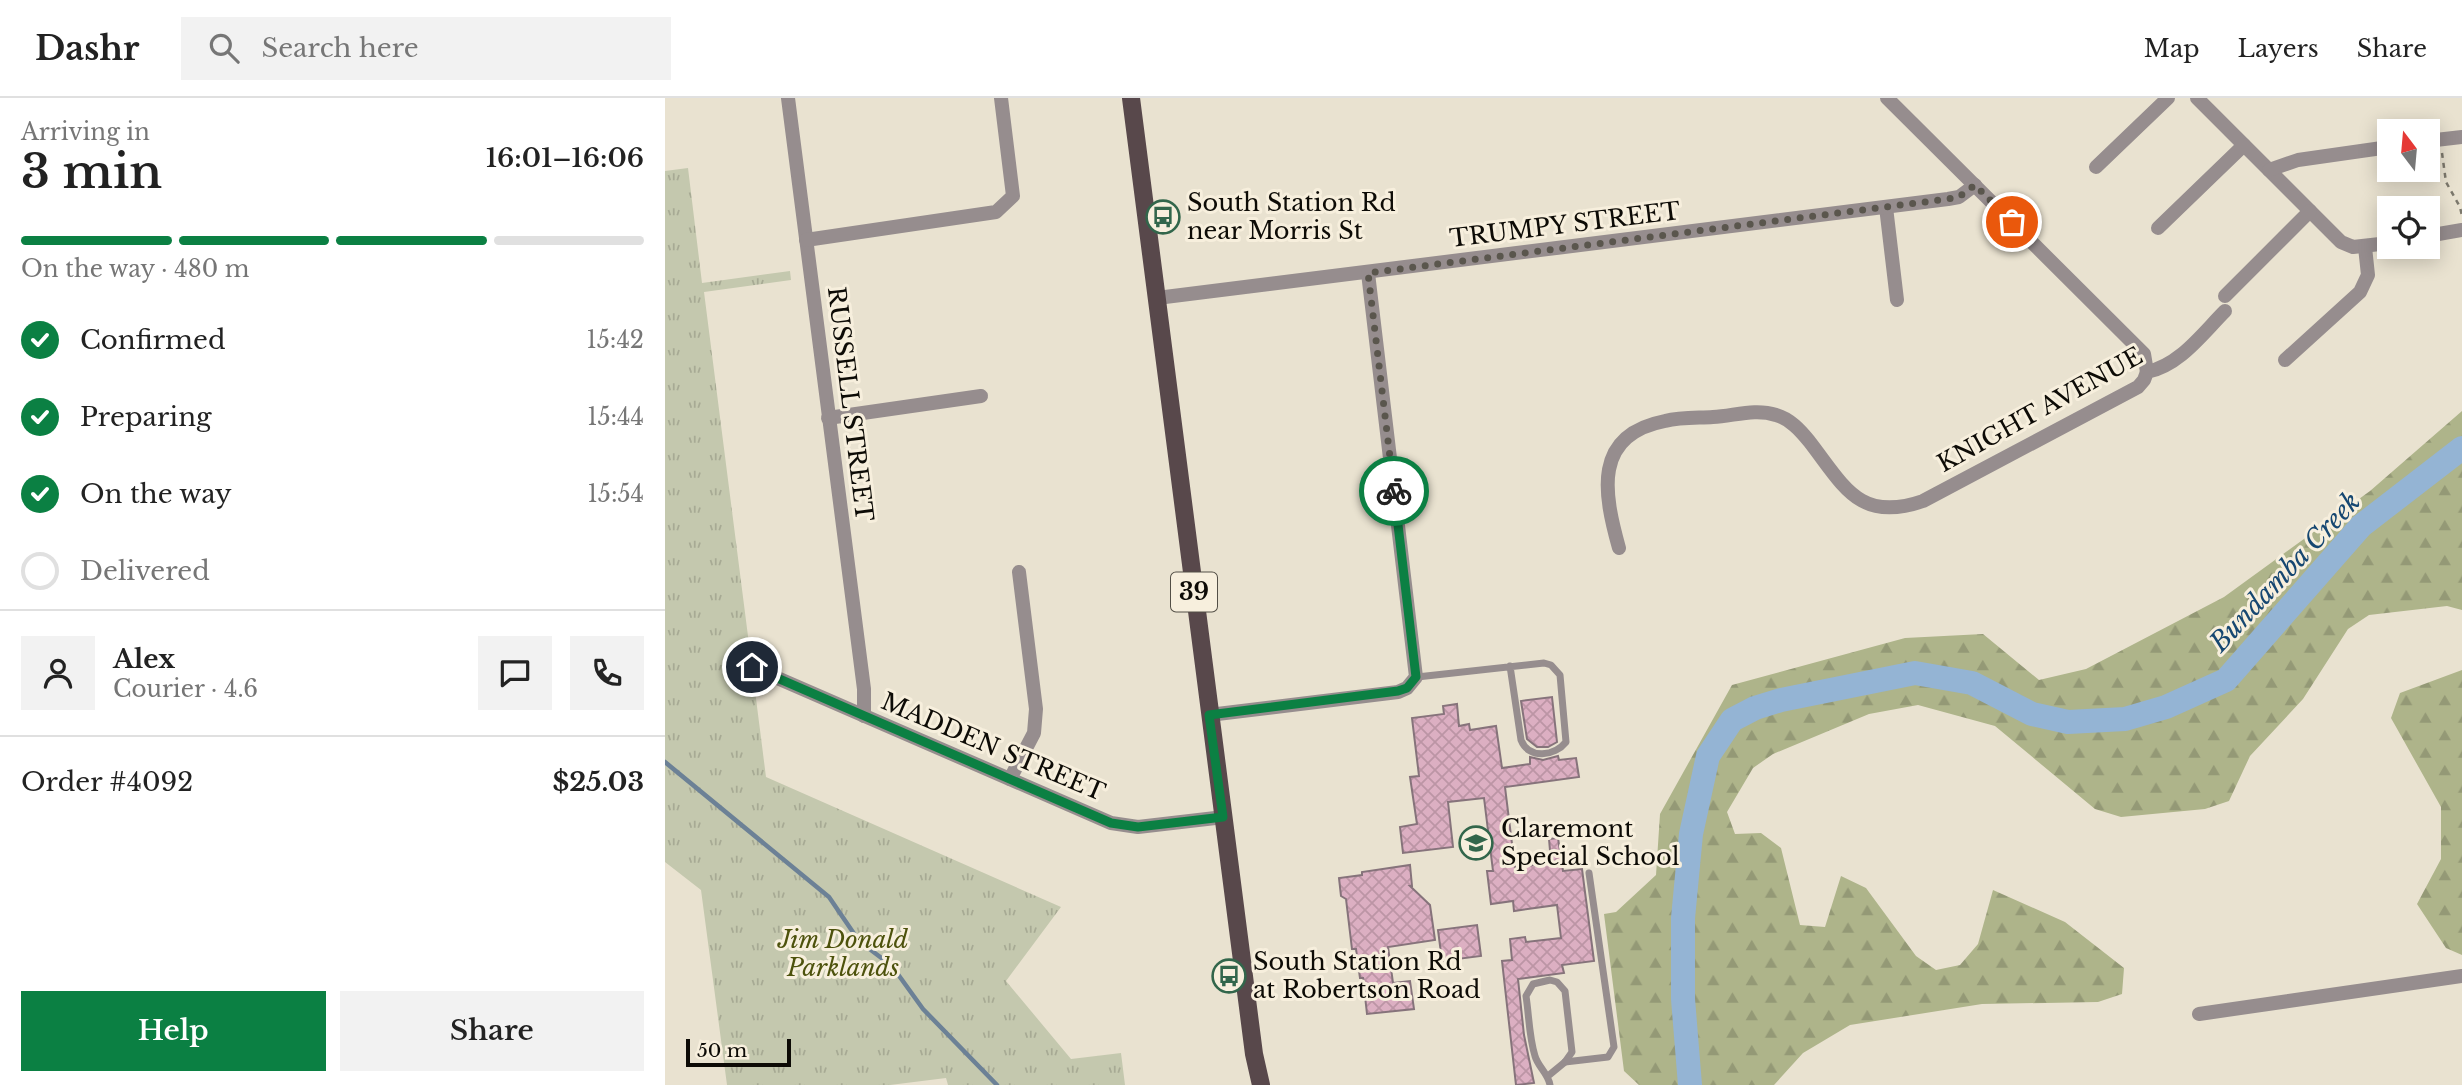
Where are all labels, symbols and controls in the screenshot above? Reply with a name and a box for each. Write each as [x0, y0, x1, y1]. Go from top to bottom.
search box [181, 17, 671, 80]
text: Dashr [35, 28, 139, 69]
icon: search [205, 29, 243, 67]
text: Search here [261, 32, 419, 64]
text: Map [2144, 34, 2200, 63]
text: Layers [2238, 34, 2319, 63]
text: Share [2357, 34, 2427, 63]
text: Arriving in [21, 118, 150, 146]
north arrow [2377, 119, 2439, 182]
map controls [2377, 119, 2440, 259]
text: 16:01–16:06 [486, 142, 644, 174]
text: 3 min [21, 143, 162, 200]
place label: South Station Rd near Morris St [1187, 188, 1396, 245]
pin [1982, 192, 2042, 252]
street label: TRUMPY STREET [1448, 196, 1682, 253]
button: locate [2377, 196, 2440, 259]
bus stop icon: South Station Rd near Morris St [1144, 198, 1182, 236]
icon: bag [1993, 203, 2031, 241]
text: On the way · 480 m [21, 255, 249, 283]
street label: RUSSELL STREET [822, 285, 879, 523]
icon: check [21, 321, 59, 359]
text: Confirmed [80, 324, 225, 356]
text: 15:42 [587, 326, 644, 354]
street label: KNIGHT AVENUE [1932, 341, 2147, 478]
icon: check [21, 398, 59, 436]
text: Preparing [80, 401, 212, 433]
text: 15:44 [587, 403, 644, 431]
courier [1359, 456, 1429, 526]
icon: bike [1375, 472, 1413, 510]
icon: check [21, 475, 59, 513]
text: On the way [80, 478, 232, 510]
text: 15:54 [588, 480, 644, 508]
water label: Bundamba Creek [2202, 486, 2367, 659]
text: Delivered [80, 555, 210, 587]
road number: 39 [1171, 572, 1217, 612]
button: person [21, 636, 95, 710]
button: chat [478, 636, 552, 710]
button: phone [570, 636, 644, 710]
pin [722, 637, 782, 697]
text: Alex [113, 643, 175, 675]
icon: home [733, 648, 771, 686]
text: Courier · 4.6 [113, 675, 258, 703]
street label: MADDEN STREET [877, 686, 1109, 807]
text: Order #4092 [21, 766, 193, 798]
text: $25.03 [552, 766, 644, 798]
place label: Claremont Special School [1501, 814, 1680, 871]
school or university icon: Claremont Special School [1457, 824, 1495, 862]
park label: Jim Donald Parklands [777, 925, 909, 982]
place label: South Station Rd at Robertson Road [1253, 947, 1480, 1004]
bus stop icon: South Station Rd at Robertson Road [1210, 957, 1248, 995]
button: Help [21, 991, 326, 1071]
button: Share [340, 991, 644, 1071]
scale bar [686, 1036, 791, 1068]
text: 50 m [697, 1039, 747, 1062]

